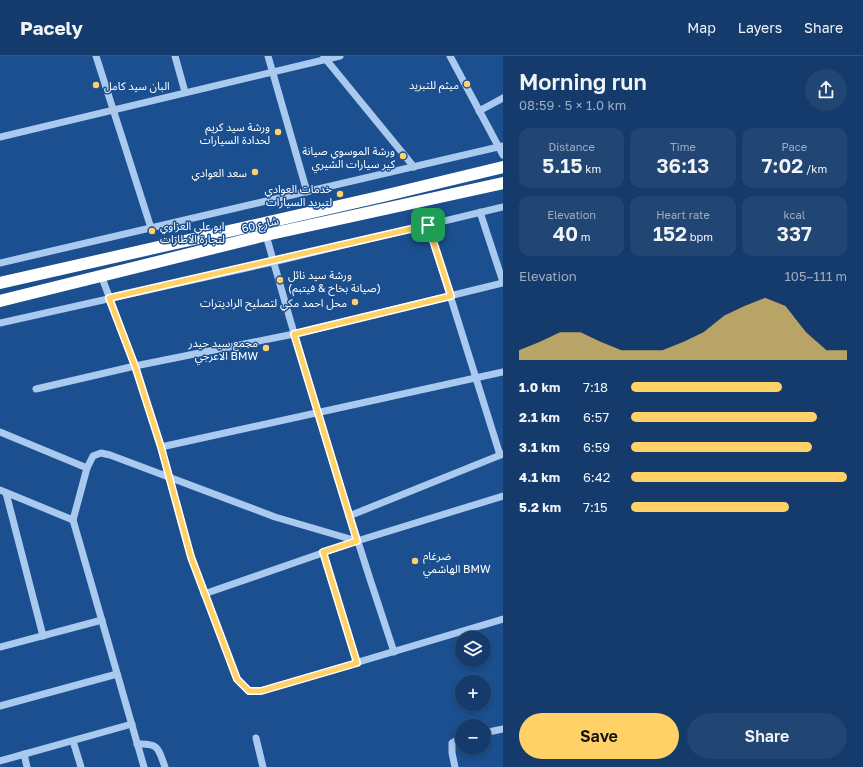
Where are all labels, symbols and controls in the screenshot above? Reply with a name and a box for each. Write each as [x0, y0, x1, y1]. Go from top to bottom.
text: Pacely [20, 16, 83, 39]
text: Map [687, 19, 716, 36]
text: Layers [738, 19, 782, 36]
text: Share [804, 19, 843, 36]
text: Morning run [519, 68, 647, 95]
button: share [805, 69, 847, 111]
place label: ميثم للتبريد [409, 78, 459, 94]
place label: البان سيد كامل [104, 79, 170, 93]
marker: ميثم للتبريد [462, 79, 472, 89]
marker: البان سيد كامل [91, 80, 101, 90]
text: 08:59 · 5 × 1.0 km [519, 97, 626, 113]
place label: ورشة سيد كريم لحدادة السيارات [200, 120, 270, 147]
marker: ورشة سيد كريم لحدادة السيارات [273, 127, 283, 137]
text: Distance [549, 140, 595, 153]
text: Time [670, 140, 696, 153]
text: Pace [781, 140, 807, 153]
place label: ورشة الموسوي صيانة كير سيارات الشيري [302, 144, 395, 173]
marker: ورشة الموسوي صيانة كير سيارات الشيري [398, 151, 408, 161]
text: 5.15 [542, 153, 582, 177]
text: 36:13 [657, 153, 709, 177]
text: 7:02 [761, 153, 803, 177]
text: km [582, 162, 601, 175]
text: /km [803, 162, 827, 175]
place label: سعد العوادي [191, 166, 247, 182]
marker: سعد العوادي [250, 167, 260, 177]
place label: خدمات العوادي لتبريد السيارات [264, 182, 333, 209]
marker: خدمات العوادي لتبريد السيارات [335, 189, 345, 199]
pin [411, 208, 445, 242]
text: Elevation [547, 208, 596, 221]
text: Heart rate [656, 208, 710, 221]
text: kcal [783, 208, 805, 221]
street label: شارع 60 [240, 213, 281, 237]
icon: arrive [417, 214, 439, 236]
place label: ابو علي العزاوي لتجارة الاطارات [160, 219, 225, 246]
text: 40 [553, 221, 578, 245]
text: 152 [653, 221, 687, 245]
text: 337 [777, 221, 812, 245]
marker: ابو علي العزاوي لتجارة الاطارات [147, 226, 157, 236]
text: m [578, 230, 591, 243]
text: bpm [687, 230, 713, 243]
place label: ورشة سيد نائل (صيانة بخاخ & فيتبم) [288, 268, 381, 297]
text: Elevation [519, 268, 577, 284]
text: 105–111 m [785, 268, 847, 284]
marker: ورشة سيد نائل (صيانة بخاخ & فيتبم) [275, 275, 285, 285]
place label: محل احمد مكي لتصليح الراديترات [200, 296, 347, 312]
marker: محل احمد مكي لتصليح الراديترات [350, 297, 360, 307]
place label: مجمع سيد حيدر الاعرجي BMW [187, 336, 258, 365]
marker: مجمع سيد حيدر الاعرجي BMW [261, 343, 271, 353]
text: 1.0 km [519, 379, 560, 395]
text: 7:18 [583, 379, 608, 395]
text: 2.1 km [519, 409, 560, 425]
text: 6:57 [583, 409, 609, 425]
text: 3.1 km [519, 439, 560, 455]
text: 6:59 [583, 439, 610, 455]
text: 4.1 km [519, 469, 560, 485]
text: 6:42 [583, 469, 610, 485]
text: 5.2 km [519, 499, 561, 515]
text: 7:15 [583, 499, 608, 515]
place label: ضرغام الهاشمي BMW [423, 549, 491, 578]
marker: ضرغام الهاشمي BMW [410, 556, 420, 566]
map controls [455, 631, 491, 755]
button: layers [455, 631, 491, 667]
button: + [455, 675, 491, 711]
button: Save [519, 713, 679, 759]
button: Share [687, 713, 847, 759]
button: − [455, 719, 491, 755]

